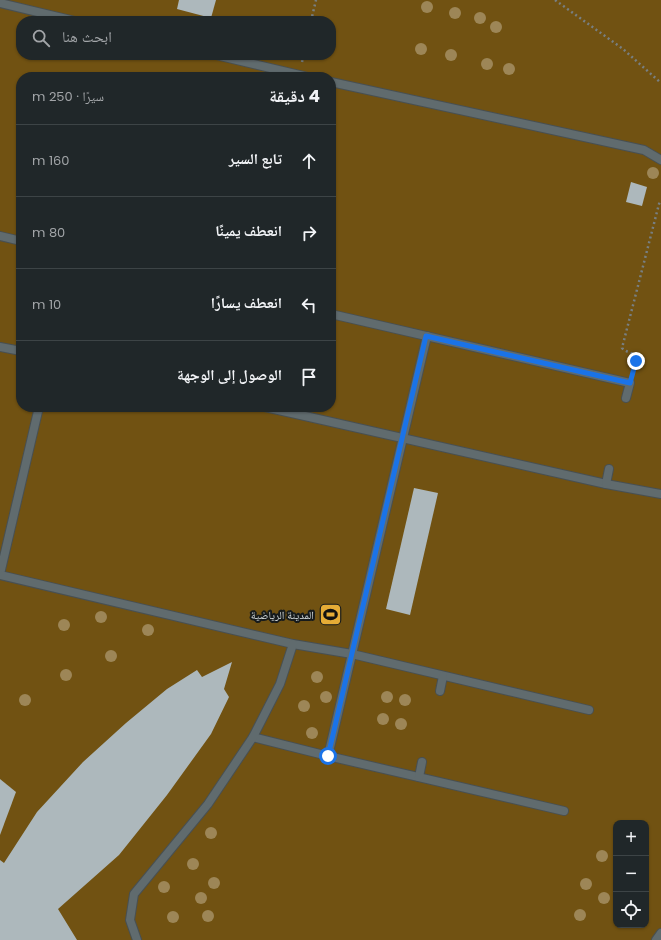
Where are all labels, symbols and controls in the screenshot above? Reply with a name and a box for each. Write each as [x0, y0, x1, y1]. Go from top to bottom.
search box [16, 16, 336, 60]
text: ابحث هنا [62, 26, 112, 47]
icon: search [30, 27, 52, 49]
text: 4 دقيقة [269, 84, 320, 108]
text: سيرًا · 250 m [32, 87, 104, 106]
text: تابع السير [229, 148, 282, 169]
icon: ahead [298, 150, 320, 172]
text: 160 m [32, 151, 69, 170]
text: انعطف يمينًا [215, 220, 282, 241]
icon: right [298, 222, 320, 244]
text: 80 m [32, 223, 65, 242]
text: انعطف يسارًا [211, 292, 282, 313]
icon: left [298, 294, 320, 316]
text: 10 m [32, 295, 61, 314]
route end [627, 352, 645, 370]
text: الوصول إلى الوجهة [177, 364, 282, 385]
icon: arrive [298, 366, 320, 388]
sports icon: المدينة الرياضية [317, 602, 343, 628]
place label: المدينة الرياضية [251, 607, 314, 623]
route start [319, 747, 337, 765]
map controls [613, 820, 649, 928]
button: + [613, 820, 649, 856]
button: − [613, 856, 649, 892]
button: locate [613, 892, 649, 928]

